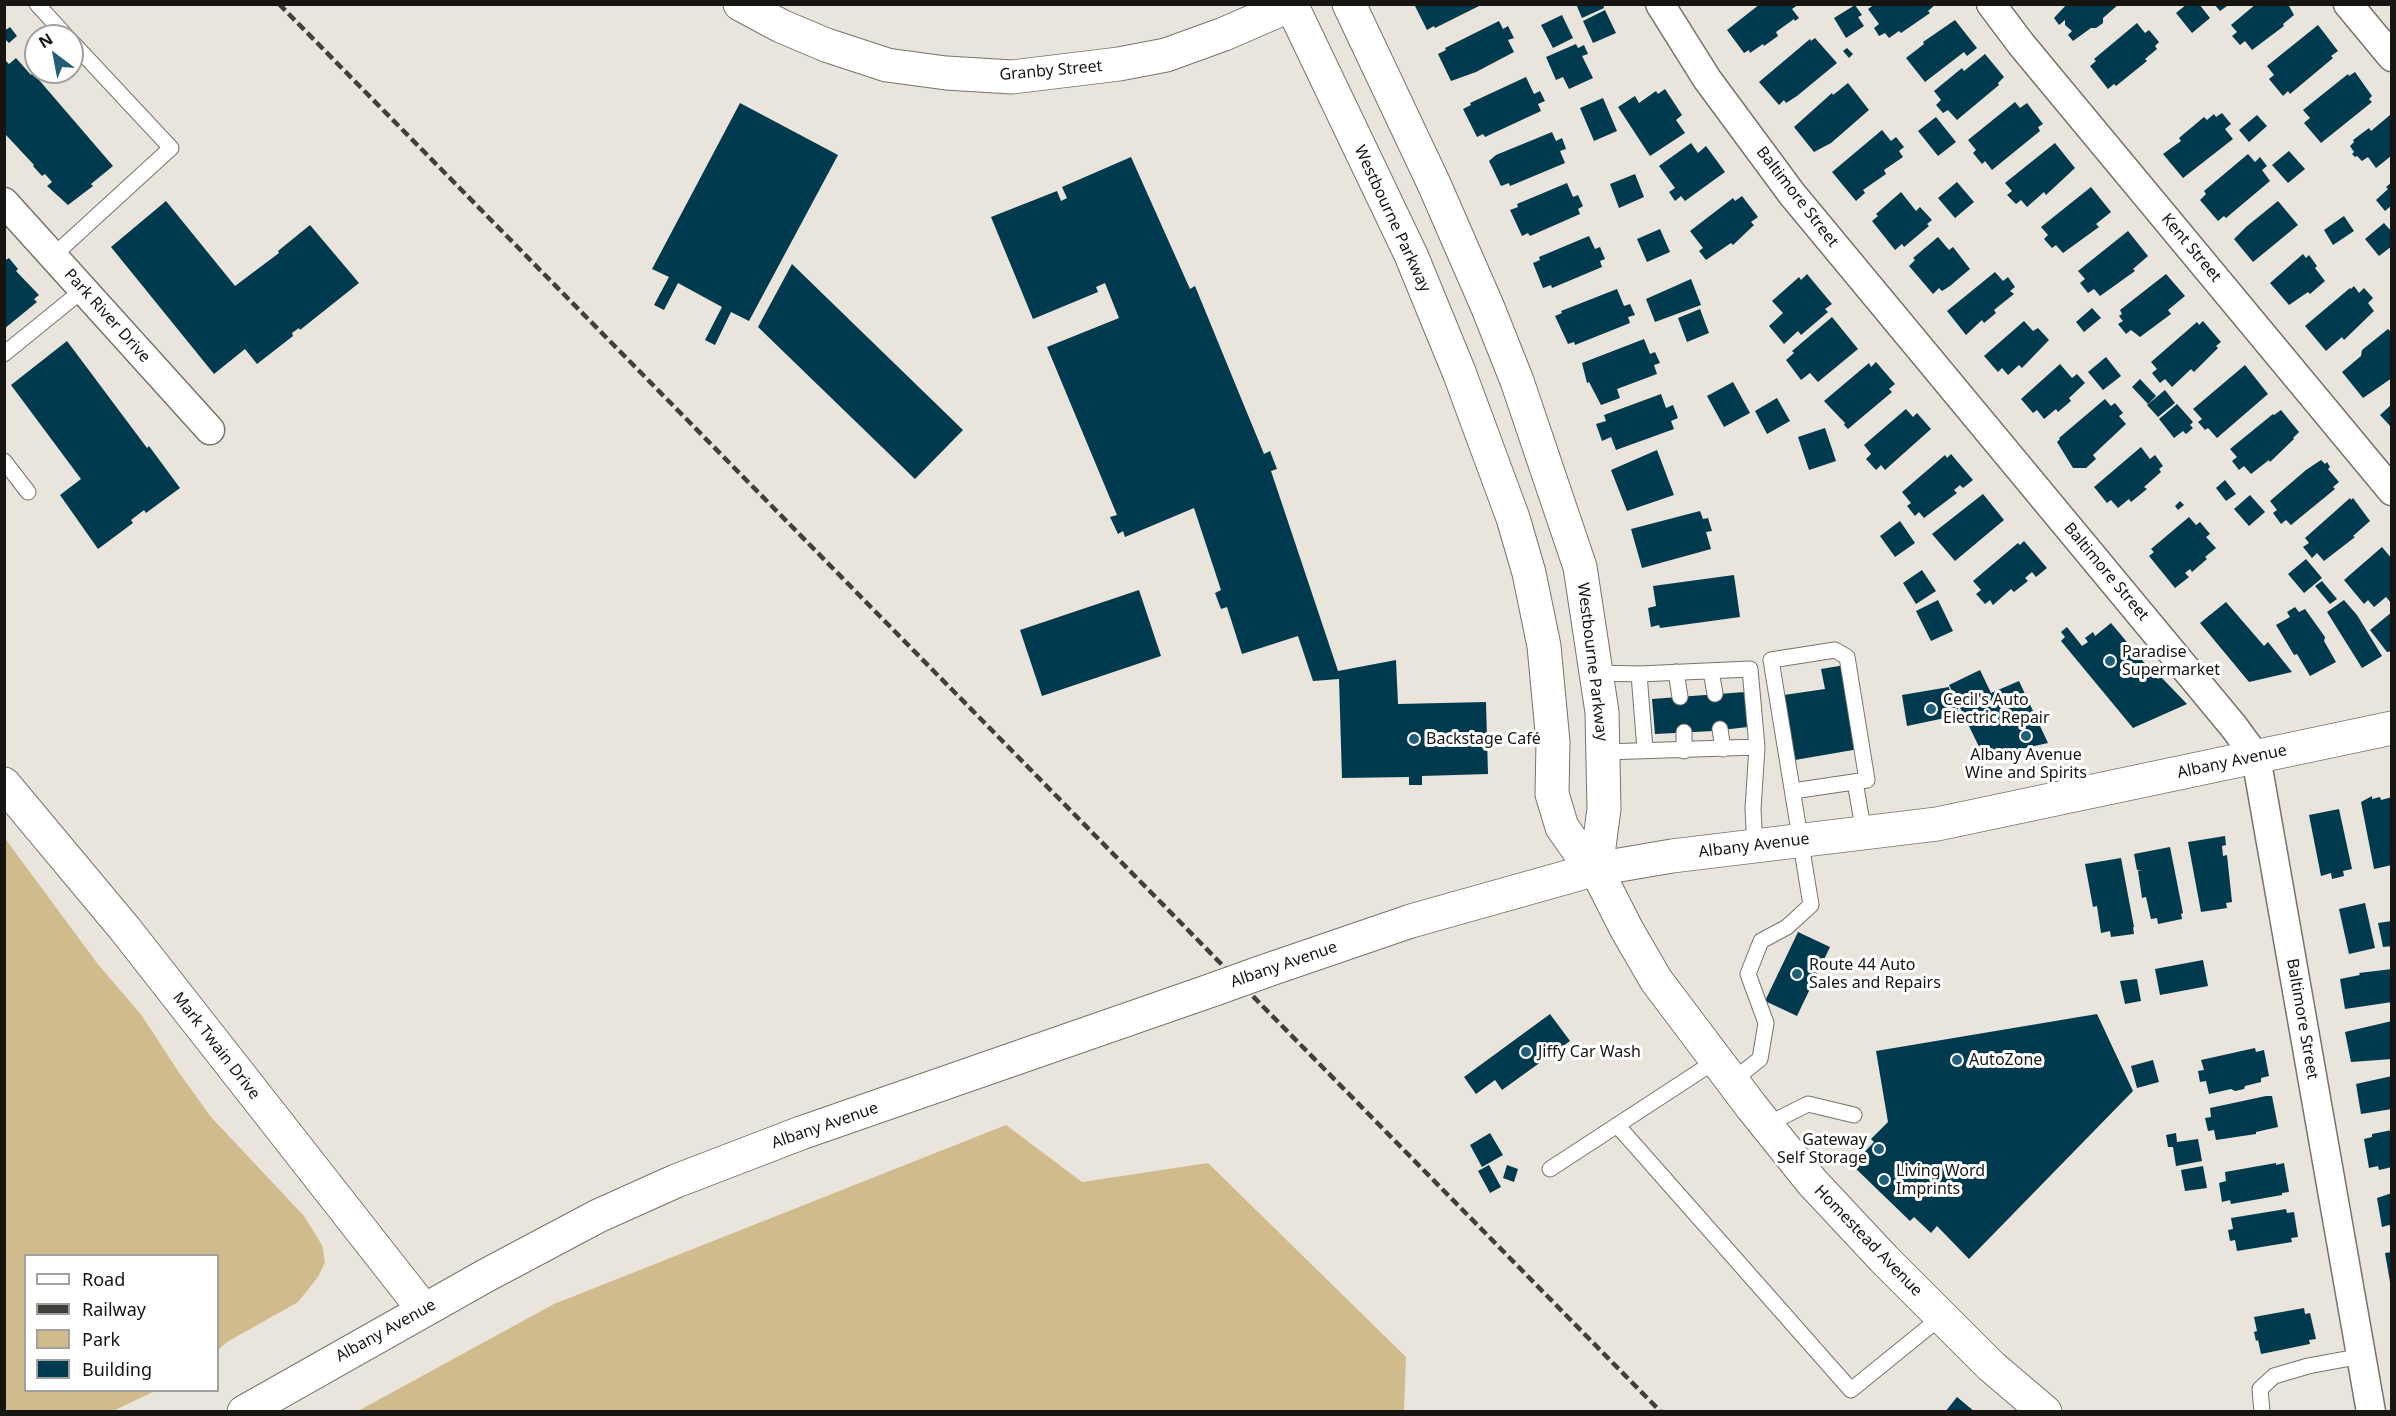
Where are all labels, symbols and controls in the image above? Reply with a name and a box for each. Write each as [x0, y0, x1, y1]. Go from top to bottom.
north arrow [24, 24, 84, 84]
text: N [34, 28, 57, 53]
street label: Granby Street [999, 57, 1103, 85]
street label: Westbourne Parkway [1350, 143, 1434, 295]
street label: Baltimore Street [1752, 143, 1842, 251]
street label: Kent Street [2157, 210, 2225, 286]
street label: Park River Drive [60, 265, 154, 367]
street label: Baltimore Street [2059, 519, 2153, 625]
street label: Westbourne Parkway [1573, 582, 1611, 742]
place label: Paradise Supermarket [2122, 642, 2220, 680]
marker: Paradise Supermarket [2103, 654, 2117, 668]
place label: Cecil's Auto Electric Repair [1943, 690, 2050, 728]
marker: Cecil's Auto Electric Repair [1924, 702, 1938, 716]
place label: Backstage Café [1426, 729, 1541, 749]
marker: Albany Avenue Wine and Spirits [2019, 729, 2033, 743]
marker: Backstage Café [1407, 732, 1421, 746]
street label: Albany Avenue [2175, 741, 2289, 783]
place label: Albany Avenue Wine and Spirits [1965, 745, 2087, 783]
street label: Albany Avenue [1697, 830, 1811, 862]
street label: Albany Avenue [1228, 938, 1340, 992]
place label: Route 44 Auto Sales and Repairs [1809, 955, 1941, 993]
street label: Baltimore Street [2282, 957, 2322, 1081]
marker: Route 44 Auto Sales and Repairs [1790, 967, 1804, 981]
street label: Mark Twain Drive [168, 989, 264, 1103]
place label: Jiffy Car Wash [1538, 1042, 1641, 1062]
marker: Jiffy Car Wash [1519, 1045, 1533, 1059]
place label: AutoZone [1969, 1050, 2042, 1070]
marker: AutoZone [1950, 1053, 1964, 1067]
street label: Albany Avenue [769, 1099, 881, 1153]
place label: Gateway Self Storage [1777, 1130, 1867, 1168]
marker: Gateway Self Storage [1872, 1142, 1886, 1156]
place label: Living Word Imprints [1896, 1161, 1985, 1199]
marker: Living Word Imprints [1877, 1173, 1891, 1187]
street label: Homestead Avenue [1810, 1181, 1926, 1301]
legend [24, 1254, 219, 1392]
text: Road [82, 1267, 125, 1291]
street label: Albany Avenue [333, 1296, 439, 1366]
text: Railway [82, 1297, 146, 1321]
text: Park [82, 1327, 120, 1351]
text: Building [82, 1357, 152, 1381]

